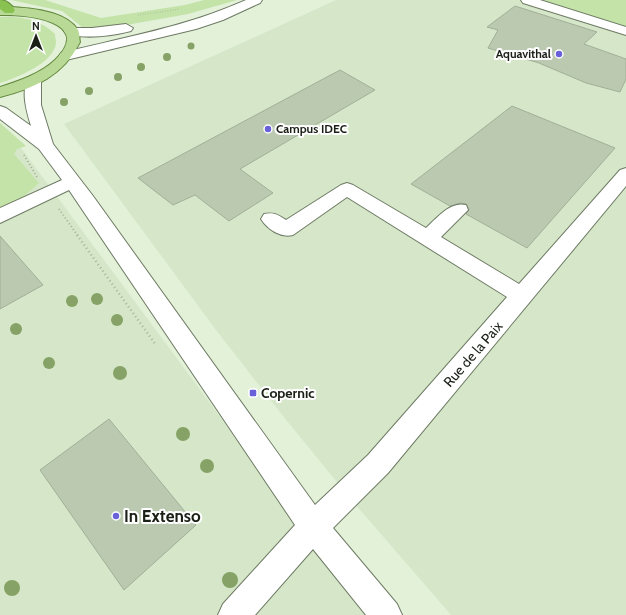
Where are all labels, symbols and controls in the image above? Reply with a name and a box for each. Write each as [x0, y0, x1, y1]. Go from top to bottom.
north arrow [16, 16, 56, 56]
text: N [32, 19, 40, 33]
place label: Aquavithal [496, 46, 551, 61]
marker: Aquavithal [554, 49, 564, 59]
place label: Campus IDEC [276, 121, 347, 136]
marker: Campus IDEC [263, 124, 273, 134]
street label: Rue de la Paix [440, 317, 507, 391]
place label: Copernic [261, 384, 315, 402]
marker: Copernic [248, 388, 258, 398]
place label: In Extenso [124, 506, 201, 526]
marker: In Extenso [111, 511, 121, 521]

